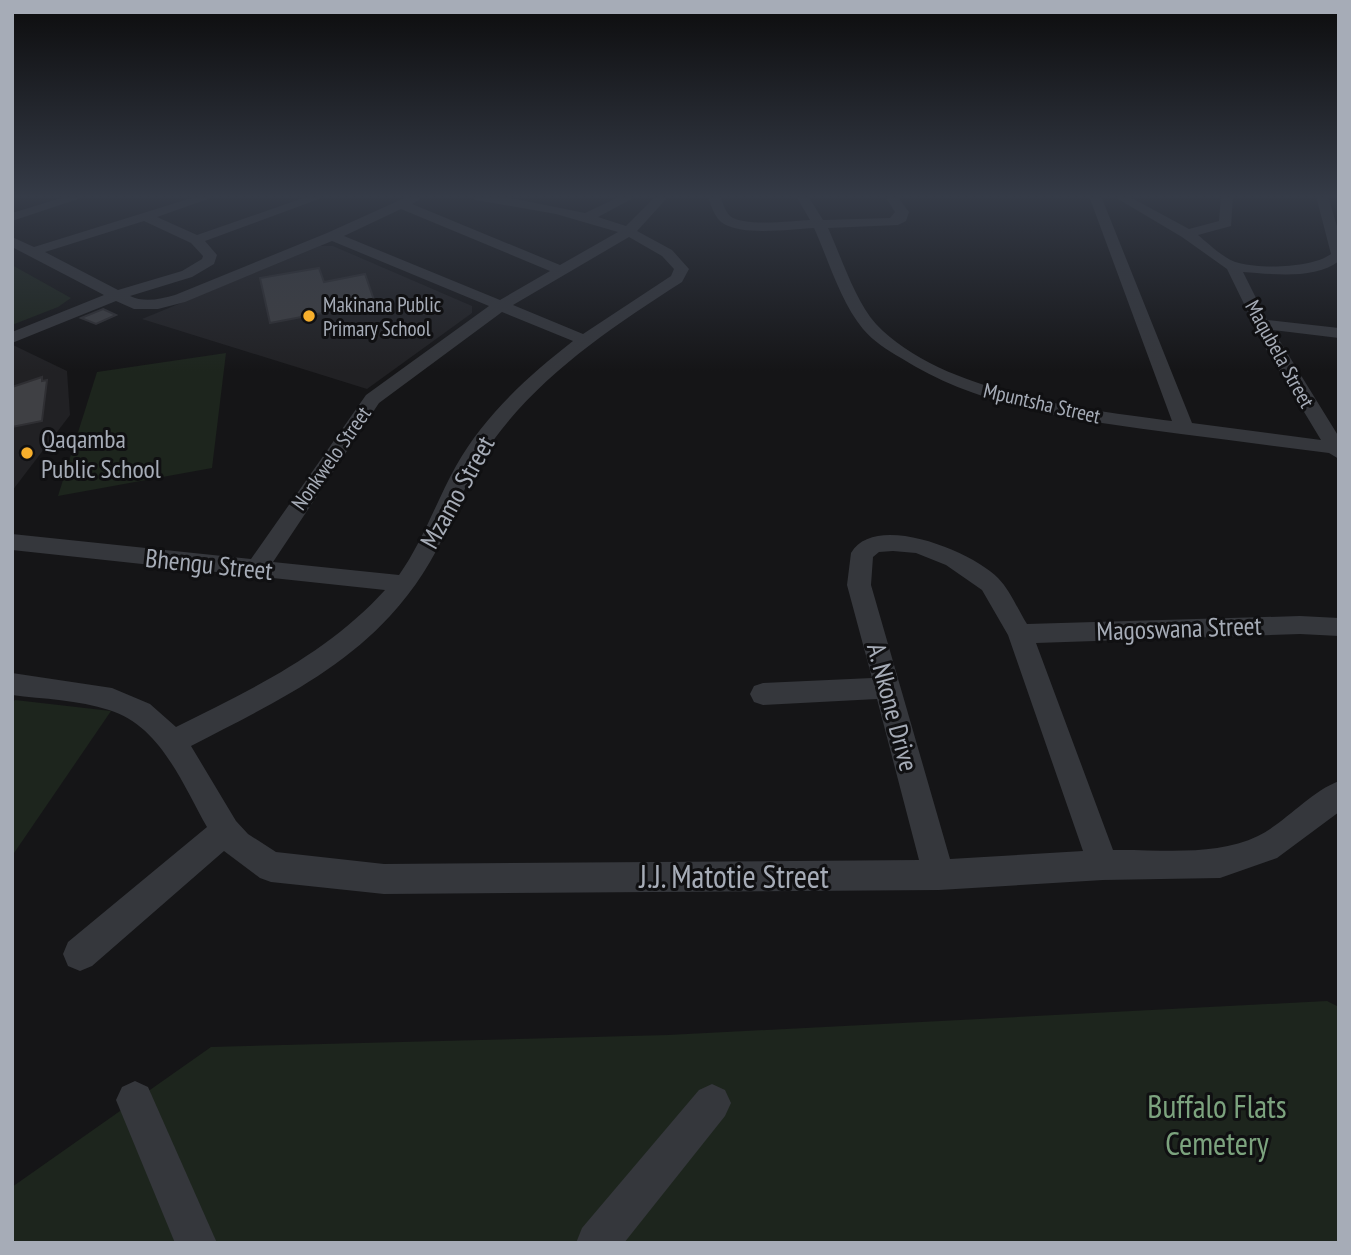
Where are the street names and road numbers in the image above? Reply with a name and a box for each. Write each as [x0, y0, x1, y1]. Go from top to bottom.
street label: Maqubela Street [1239, 295, 1321, 413]
street label: Mpuntsha Street [981, 376, 1103, 430]
street label: Nonkwelo Street [285, 401, 377, 515]
street label: Mzamo Street [413, 430, 501, 554]
street label: Bhengu Street [144, 541, 274, 587]
street label: Magoswana Street [1096, 609, 1262, 647]
street label: A. Nkone Drive [860, 639, 926, 775]
street label: J.J. Matotie Street [638, 855, 829, 897]

